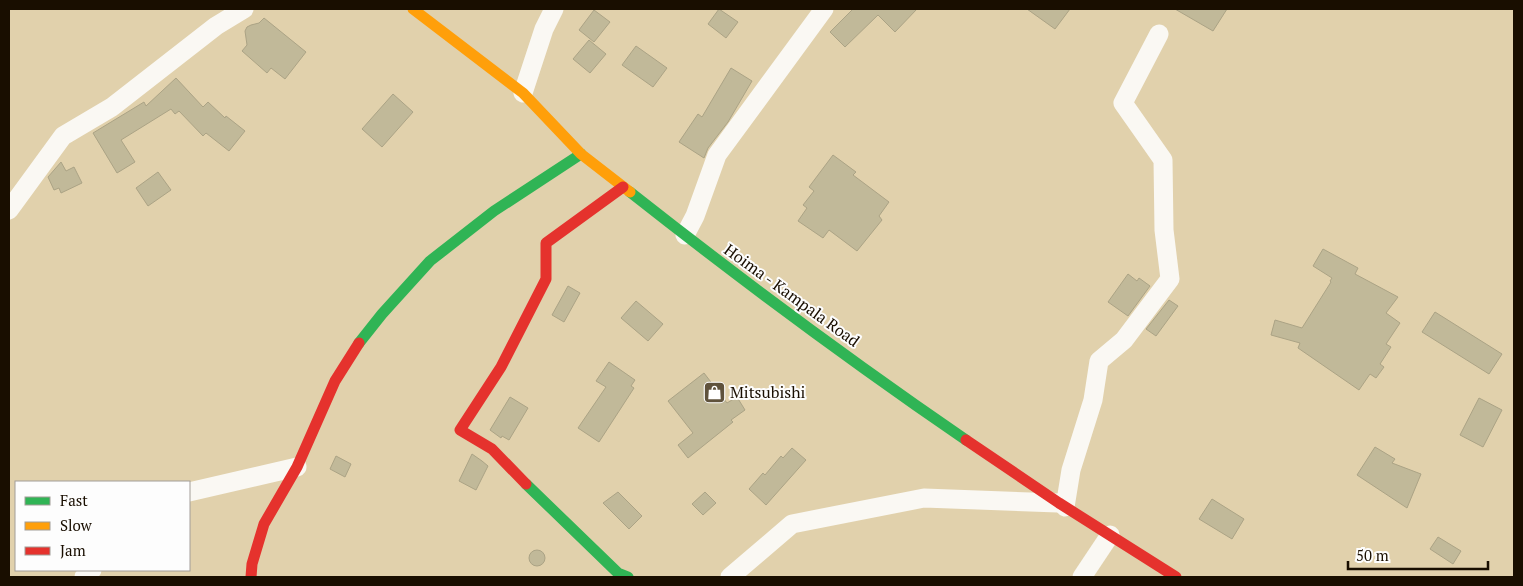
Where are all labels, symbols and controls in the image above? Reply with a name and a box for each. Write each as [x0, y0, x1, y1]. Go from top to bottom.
street label: Hoima - Kampala Road [720, 238, 864, 352]
shop icon: Mitsubishi [702, 380, 726, 404]
place label: Mitsubishi [730, 381, 806, 403]
legend [15, 481, 190, 571]
text: Fast [60, 490, 88, 510]
text: Slow [60, 515, 93, 535]
scale bar [1348, 538, 1488, 570]
text: Jam [60, 540, 86, 560]
text: 50 m [1356, 545, 1389, 565]

